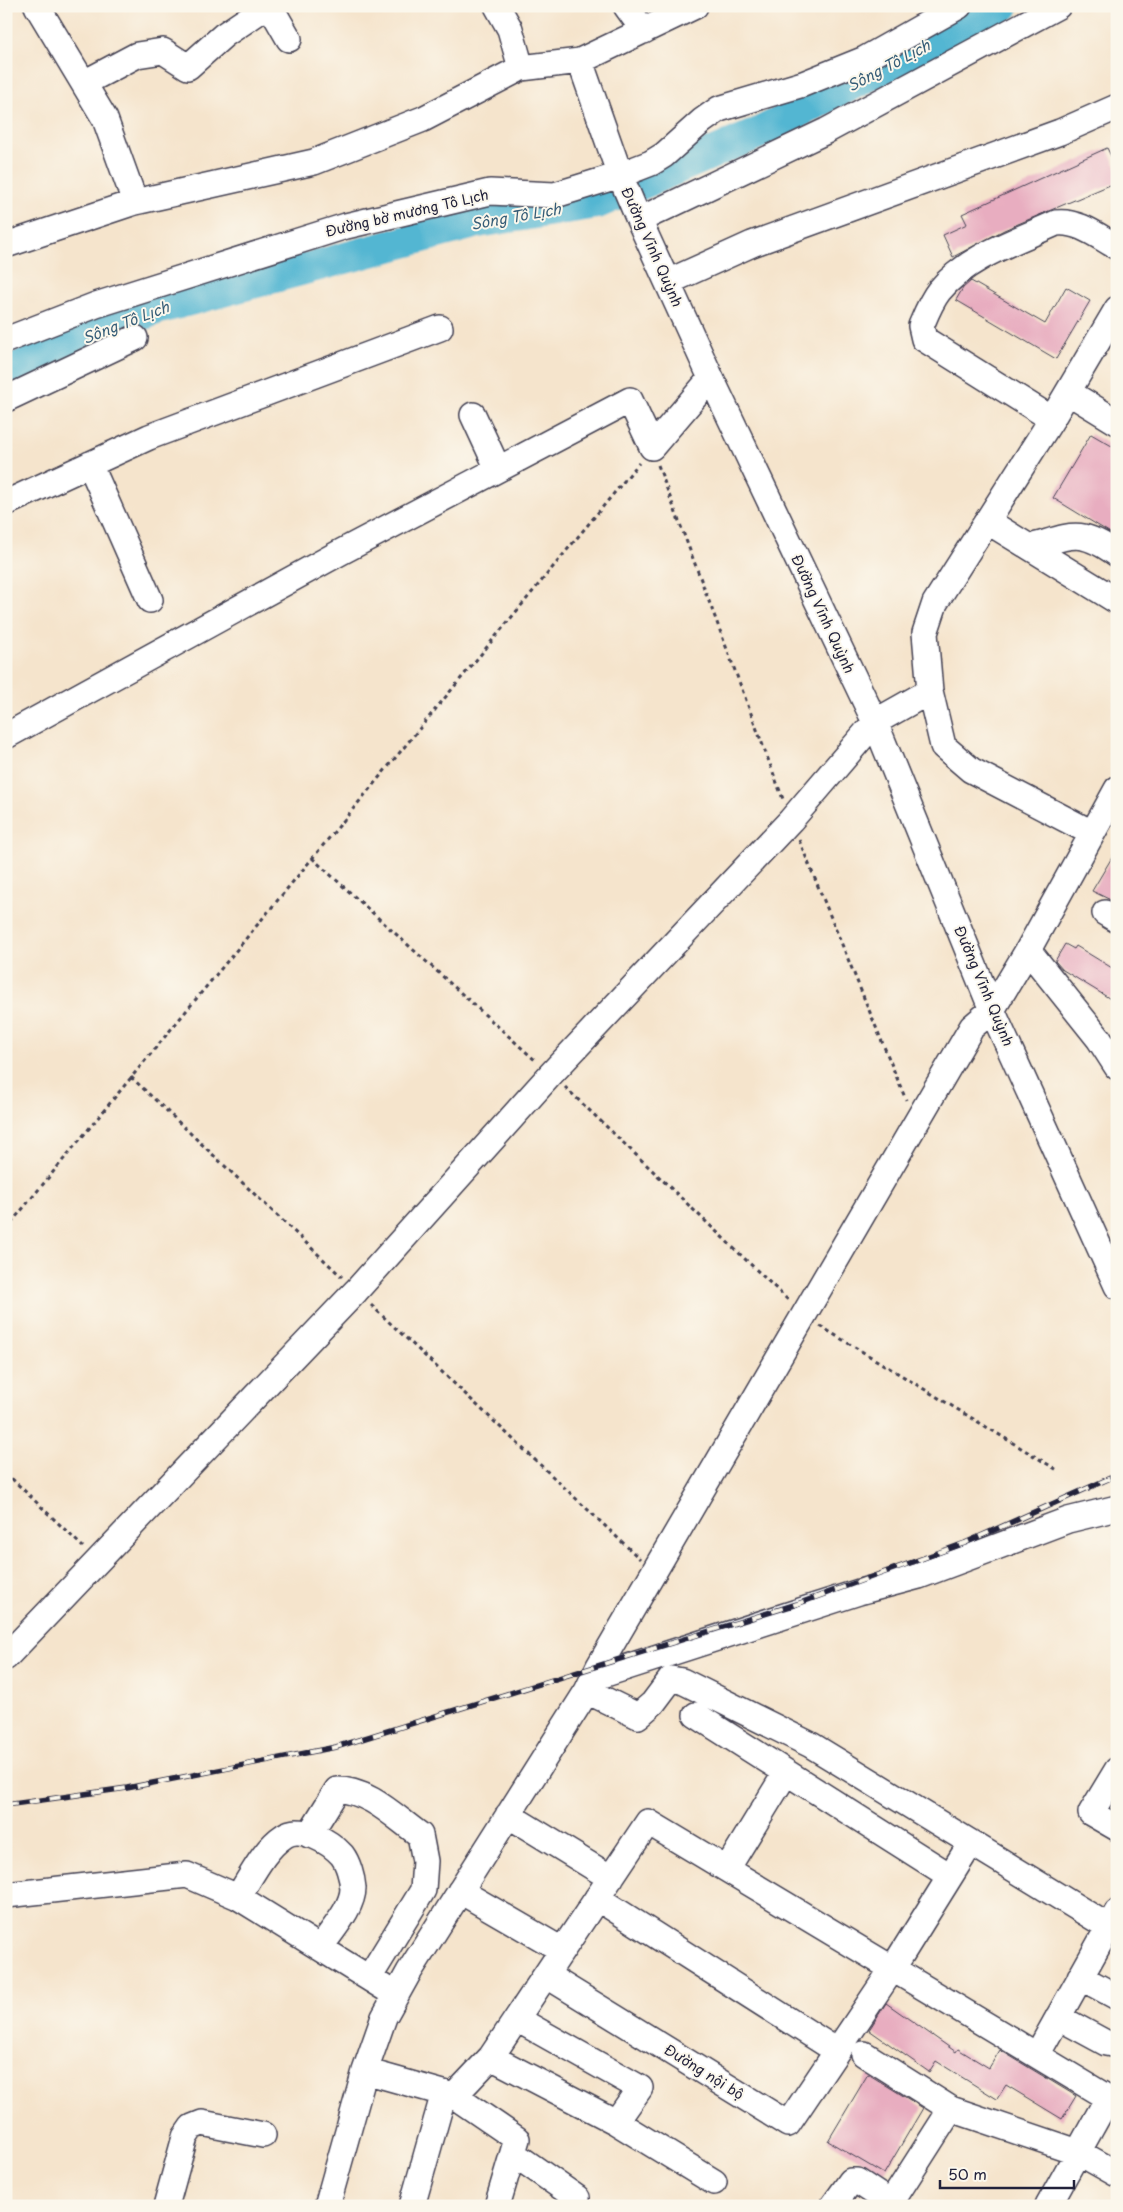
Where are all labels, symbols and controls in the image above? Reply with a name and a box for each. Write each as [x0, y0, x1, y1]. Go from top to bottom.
water label: Sông Tô Lịch [843, 33, 935, 96]
street label: Đường bờ mương Tô Lịch [323, 183, 491, 242]
street label: Đường Vĩnh Quỳnh [617, 183, 688, 310]
water label: Sông Tô Lịch [469, 196, 564, 235]
water label: Sông Tô Lịch [79, 294, 173, 349]
street label: Đường Vĩnh Quỳnh [787, 551, 860, 677]
street label: Đường Vĩnh Quỳnh [950, 922, 1019, 1049]
street label: Đường nội bộ [660, 2039, 748, 2105]
scale bar [940, 2157, 1074, 2189]
text: 50 m [948, 2162, 987, 2185]

